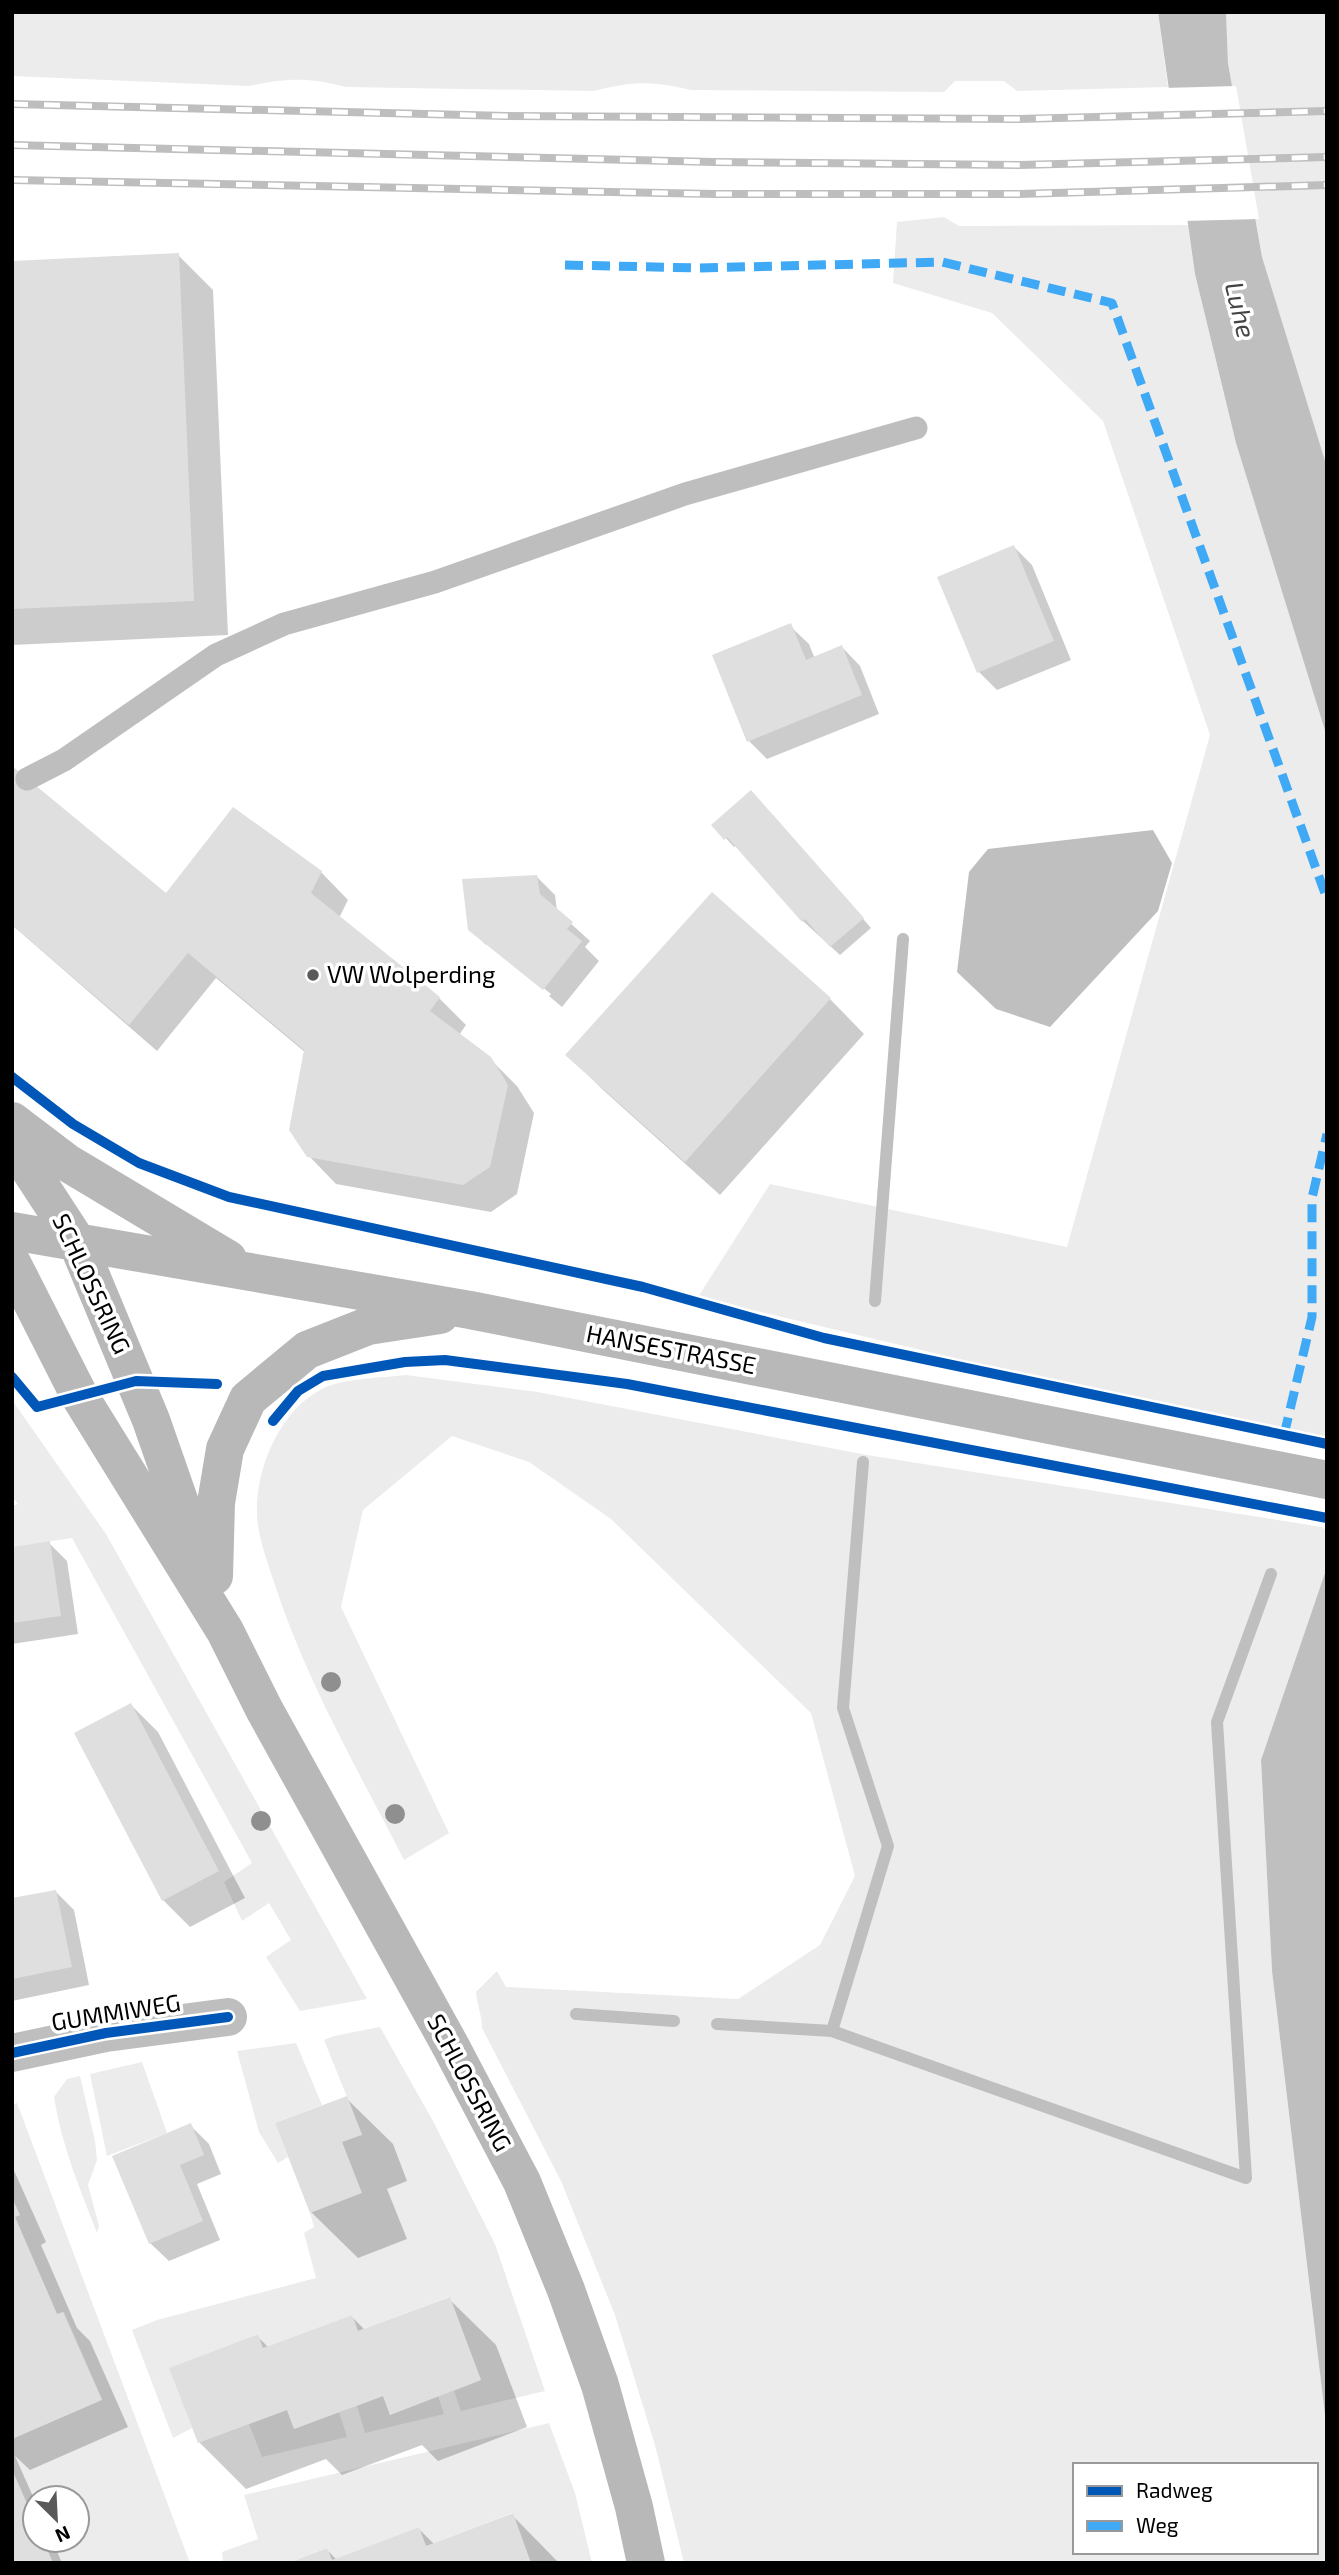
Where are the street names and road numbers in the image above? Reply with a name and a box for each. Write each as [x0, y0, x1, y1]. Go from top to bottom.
street label: SCHLOSSRING [47, 1209, 137, 1358]
street label: HANSESTRASSE [584, 1318, 759, 1379]
street label: GUMMIWEG [49, 1987, 183, 2036]
street label: SCHLOSSRING [422, 2009, 519, 2156]

